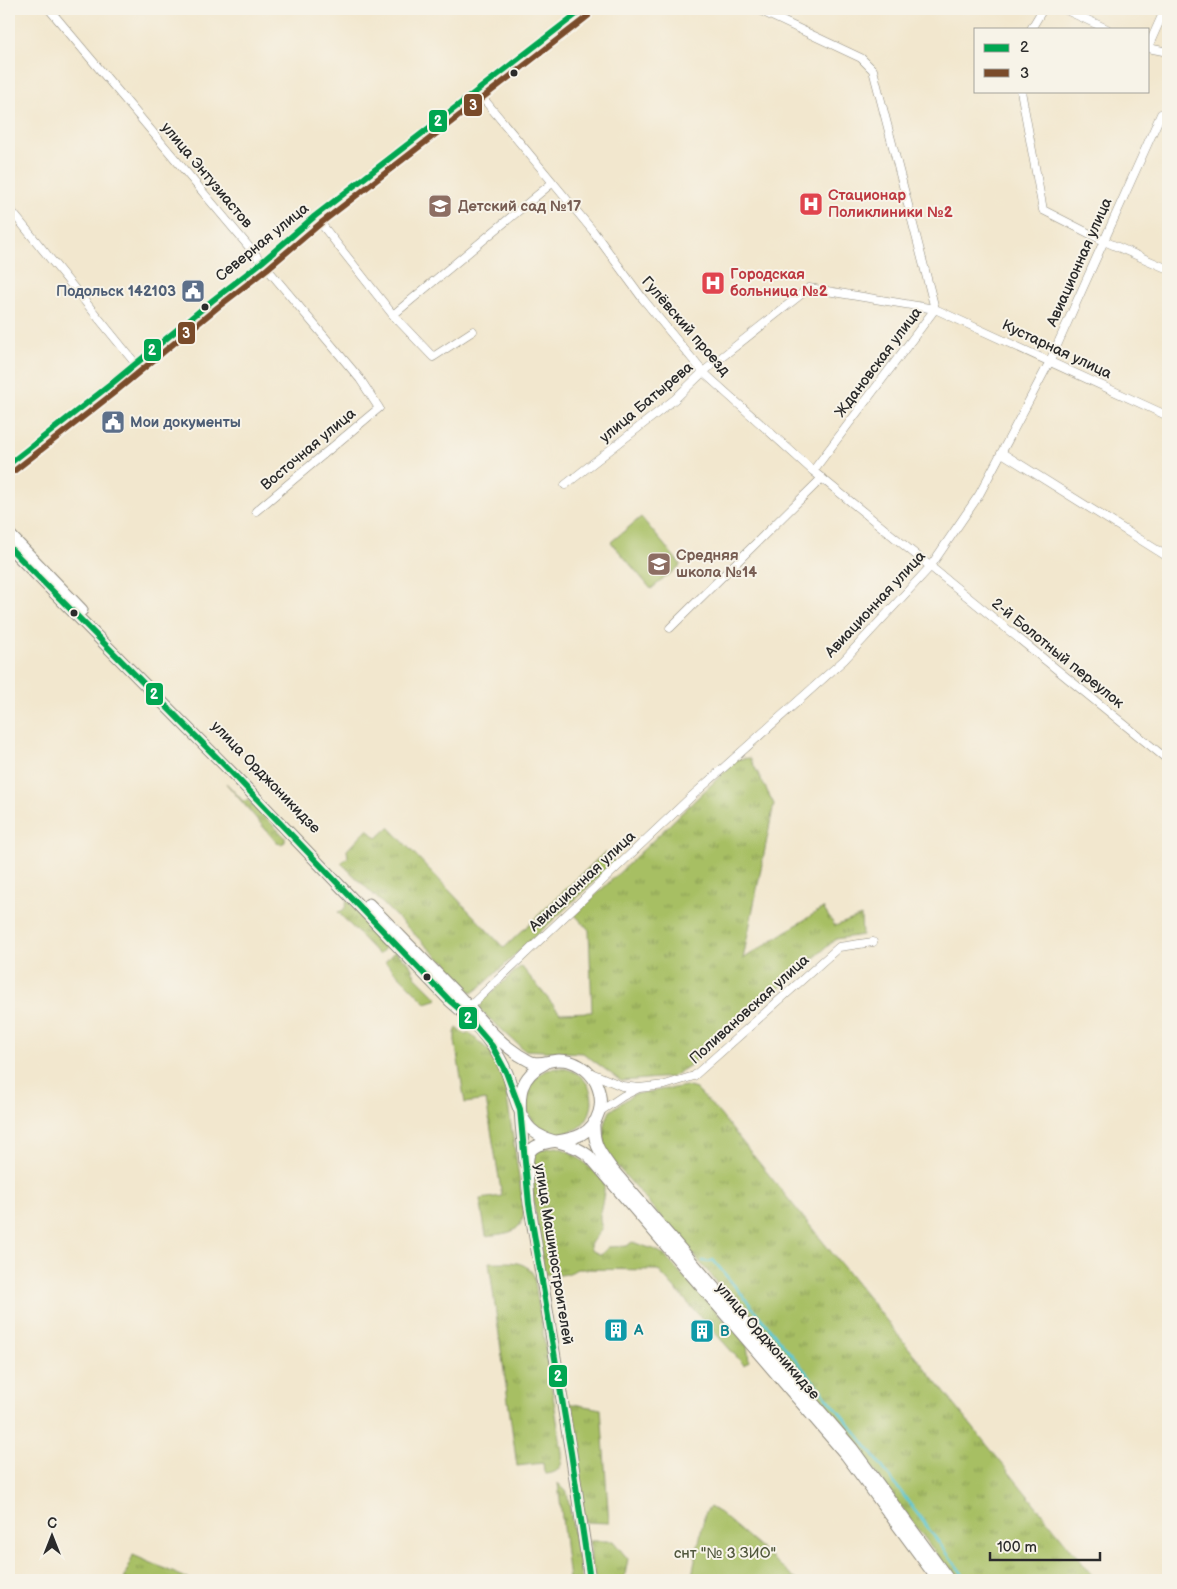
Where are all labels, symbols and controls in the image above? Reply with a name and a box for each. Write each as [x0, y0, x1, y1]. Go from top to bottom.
legend [974, 28, 1150, 92]
text: 2 [1020, 38, 1029, 57]
text: 3 [1020, 64, 1029, 83]
unlabelled marker [509, 68, 519, 78]
line badge: 3 [463, 93, 483, 117]
text: 3 [469, 97, 477, 114]
line badge: 2 [428, 109, 448, 133]
text: 2 [434, 113, 443, 130]
street label: улица Энтузиастов [157, 119, 257, 232]
place label: Стационар Поликлиники №2 [828, 186, 953, 222]
hospital icon: Стационар Поликлиники №2 [798, 191, 824, 217]
school or university icon: Детский сад №17 [427, 193, 453, 219]
street label: Авиационная улица [1042, 195, 1116, 330]
place label: Детский сад №17 [458, 197, 581, 216]
street label: Северная улица [212, 199, 313, 286]
place label: Городская больница №2 [730, 265, 828, 301]
hospital icon: Городская больница №2 [700, 270, 726, 296]
street label: Гулёвский проезд [637, 273, 734, 380]
public building icon: Подольск 142103 [180, 278, 206, 304]
place label: Подольск 142103 [56, 282, 176, 301]
unlabelled marker [200, 302, 210, 312]
street label: Ждановская улица [831, 303, 926, 421]
street label: Кустарная улица [999, 316, 1115, 383]
line badge: 3 [177, 321, 196, 345]
text: 3 [182, 325, 190, 342]
line badge: 2 [143, 338, 162, 362]
text: 2 [148, 342, 157, 359]
street label: улица Батырева [596, 358, 697, 447]
street label: Восточная улица [257, 404, 360, 495]
public building icon: Мои документы [100, 409, 126, 435]
place label: Мои документы [130, 413, 241, 432]
place label: Средняя школа №14 [676, 546, 757, 582]
street label: Авиационная улица [820, 547, 930, 662]
school or university icon: Средняя школа №14 [646, 551, 672, 577]
street label: 2-й Болотный переулок [988, 594, 1128, 713]
unlabelled marker [69, 608, 79, 618]
line badge: 2 [145, 682, 164, 706]
text: 2 [150, 686, 159, 703]
street label: улица Орджоникидзе [207, 717, 324, 838]
street label: Авиационная улица [524, 827, 640, 936]
street label: Поливановская улица [686, 951, 813, 1068]
unlabelled marker [422, 972, 432, 982]
line badge: 2 [458, 1006, 478, 1030]
text: 2 [464, 1010, 473, 1027]
street label: улица Машиностроителей [530, 1162, 577, 1346]
street label: улица Орджоникидзе [711, 1279, 824, 1404]
building icon: А [603, 1317, 629, 1343]
building icon: В [689, 1318, 715, 1344]
place label: А [633, 1321, 644, 1340]
place label: В [720, 1322, 730, 1341]
line badge: 2 [548, 1364, 568, 1388]
text: 2 [554, 1368, 563, 1385]
north arrow [28, 1512, 78, 1562]
text: С [47, 1515, 57, 1532]
scale bar [990, 1529, 1100, 1561]
text: 100 m [997, 1538, 1037, 1557]
park label: снт "№ 3 ЗИО" [674, 1544, 776, 1563]

